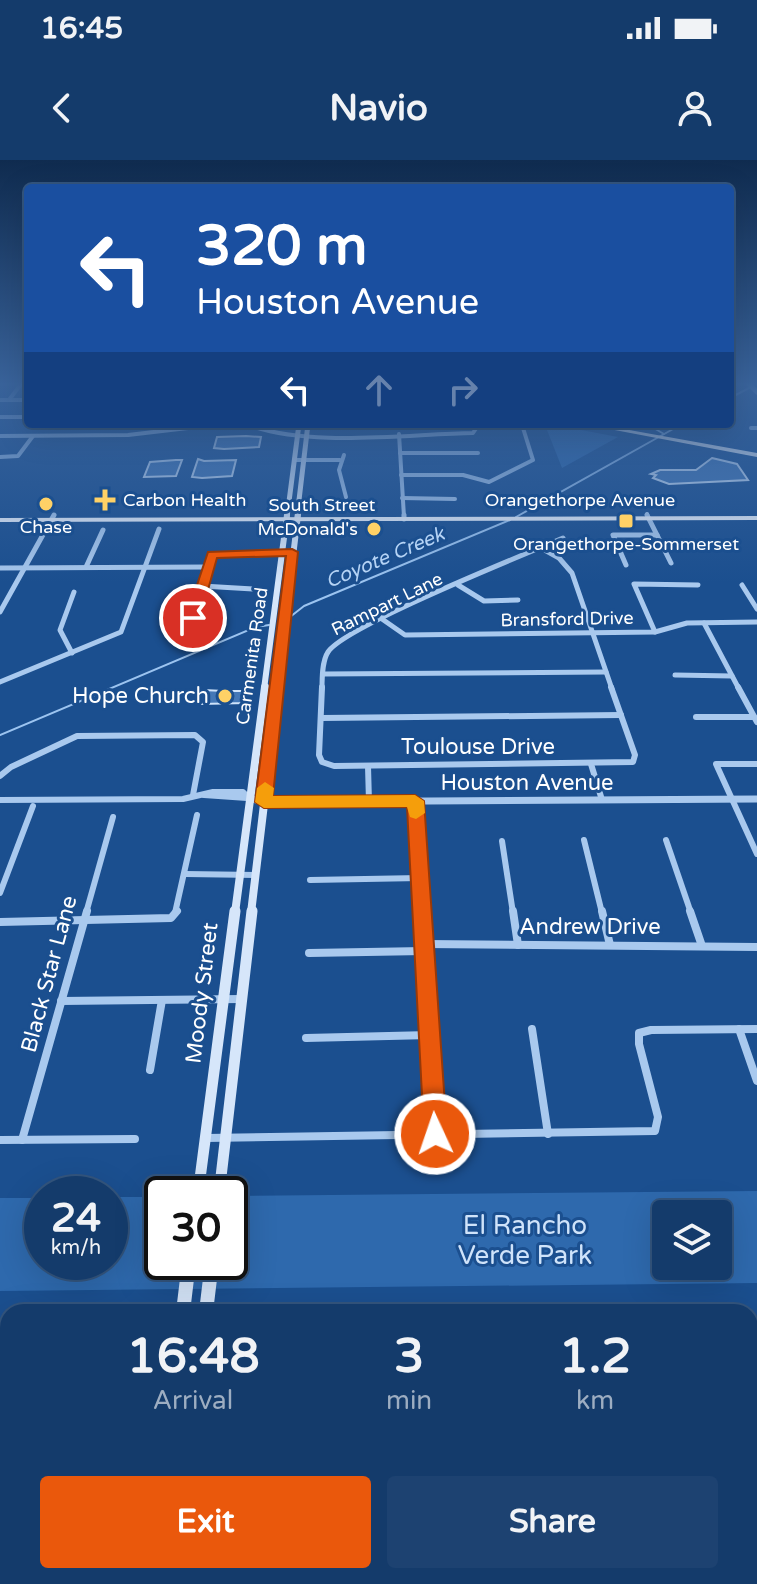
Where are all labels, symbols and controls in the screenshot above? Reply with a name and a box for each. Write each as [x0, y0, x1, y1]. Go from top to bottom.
text: 16:45 [40, 10, 123, 47]
icon: back [40, 86, 84, 130]
icon: person [673, 86, 717, 130]
text: Navio [329, 87, 428, 130]
text: 320 m [196, 213, 367, 280]
icon: left [64, 216, 168, 320]
text: Houston Avenue [196, 281, 479, 324]
icon: left [273, 368, 317, 412]
icon: ahead [357, 368, 401, 412]
icon: right [441, 368, 485, 412]
marker: Carbon Health [94, 489, 116, 511]
place label: Carbon Health [123, 489, 246, 511]
street label: Orangethorpe Avenue [485, 489, 675, 511]
street label: South Street [269, 494, 376, 516]
marker: Chase [37, 495, 55, 513]
marker: Orangethorpe-Sommerset [617, 512, 635, 530]
place label: Chase [20, 516, 72, 538]
place label: McDonald's [258, 518, 358, 540]
marker: McDonald's [365, 520, 383, 538]
water label: Coyote Creek [322, 521, 450, 594]
place label: Orangethorpe-Sommerset [513, 533, 739, 555]
street label: Rampart Lane [328, 568, 446, 640]
pin [159, 584, 227, 652]
street label: Carmenita Road [231, 586, 273, 726]
icon: arrive [171, 596, 215, 640]
street label: Bransford Drive [500, 607, 634, 631]
place label: Hope Church [72, 683, 209, 709]
marker: Hope Church [216, 687, 234, 705]
street label: Toulouse Drive [401, 734, 555, 760]
street label: Houston Avenue [440, 770, 614, 796]
street label: Black Star Lane [16, 893, 82, 1055]
street label: Andrew Drive [519, 914, 661, 940]
street label: Moody Street [180, 921, 224, 1065]
position arrow [393, 1092, 477, 1176]
speed limit sign: 30 [144, 1176, 248, 1280]
text: 24 [51, 1194, 101, 1242]
map controls [652, 1200, 732, 1280]
button: layers [652, 1200, 732, 1280]
park label: El Rancho Verde Park [458, 1210, 592, 1271]
text: km/h [51, 1236, 101, 1260]
text: 16:48 [126, 1328, 260, 1386]
text: 3 [394, 1328, 424, 1386]
text: 1.2 [559, 1328, 631, 1386]
text: Arrival [153, 1385, 233, 1416]
text: min [386, 1385, 432, 1416]
text: km [576, 1385, 614, 1416]
button: Exit [40, 1476, 371, 1568]
button: Share [387, 1476, 718, 1568]

